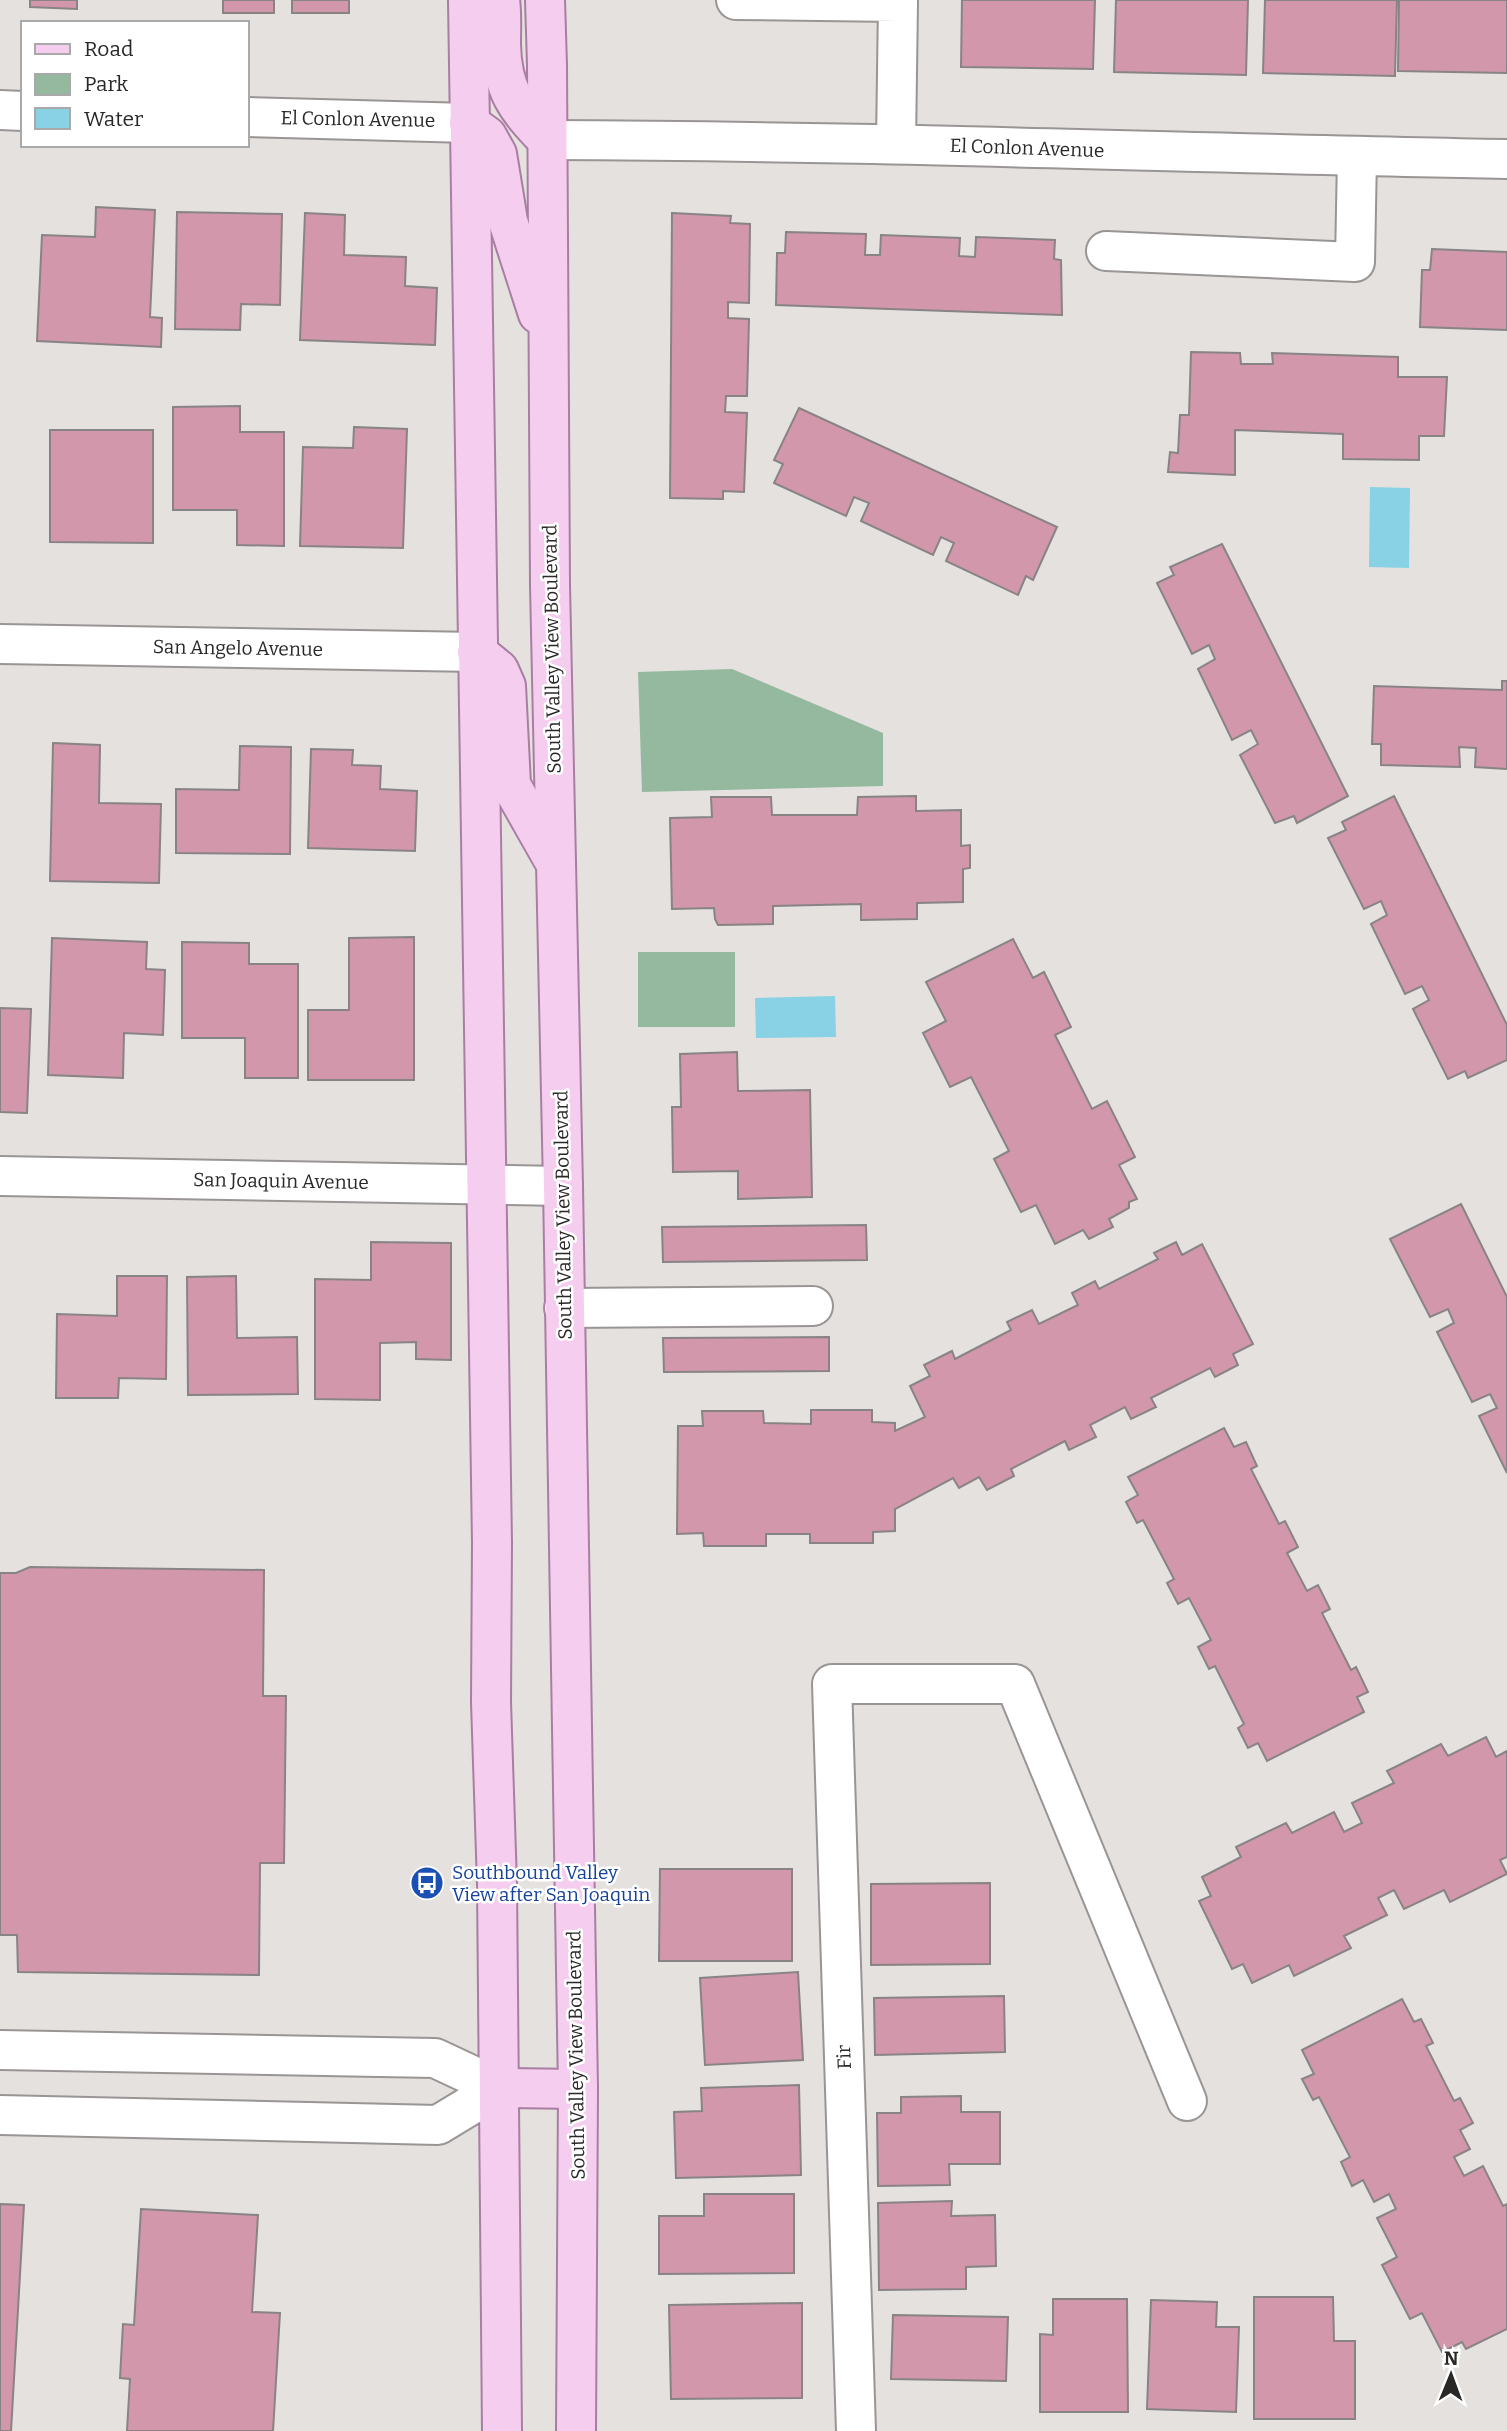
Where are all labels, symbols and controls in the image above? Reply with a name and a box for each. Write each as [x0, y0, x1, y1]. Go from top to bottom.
legend [21, 21, 248, 147]
text: Road [84, 36, 133, 62]
text: Park [84, 71, 128, 97]
text: Water [84, 106, 143, 132]
street label: El Conlon Avenue [280, 106, 436, 132]
street label: El Conlon Avenue [949, 134, 1105, 162]
street label: South Valley View Boulevard [538, 524, 566, 774]
street label: San Angelo Avenue [153, 635, 323, 661]
street label: South Valley View Boulevard [549, 1090, 577, 1340]
street label: San Joaquin Avenue [193, 1168, 369, 1194]
place label: Southbound Valley View after San Joaquin [452, 1861, 650, 1906]
bus stop icon: Southbound Valley View after San Joaquin [408, 1864, 446, 1902]
street label: South Valley View Boulevard [562, 1930, 590, 2180]
street label: Fir [832, 2044, 856, 2070]
north arrow [1416, 2340, 1486, 2410]
text: N [1444, 2347, 1459, 2370]

